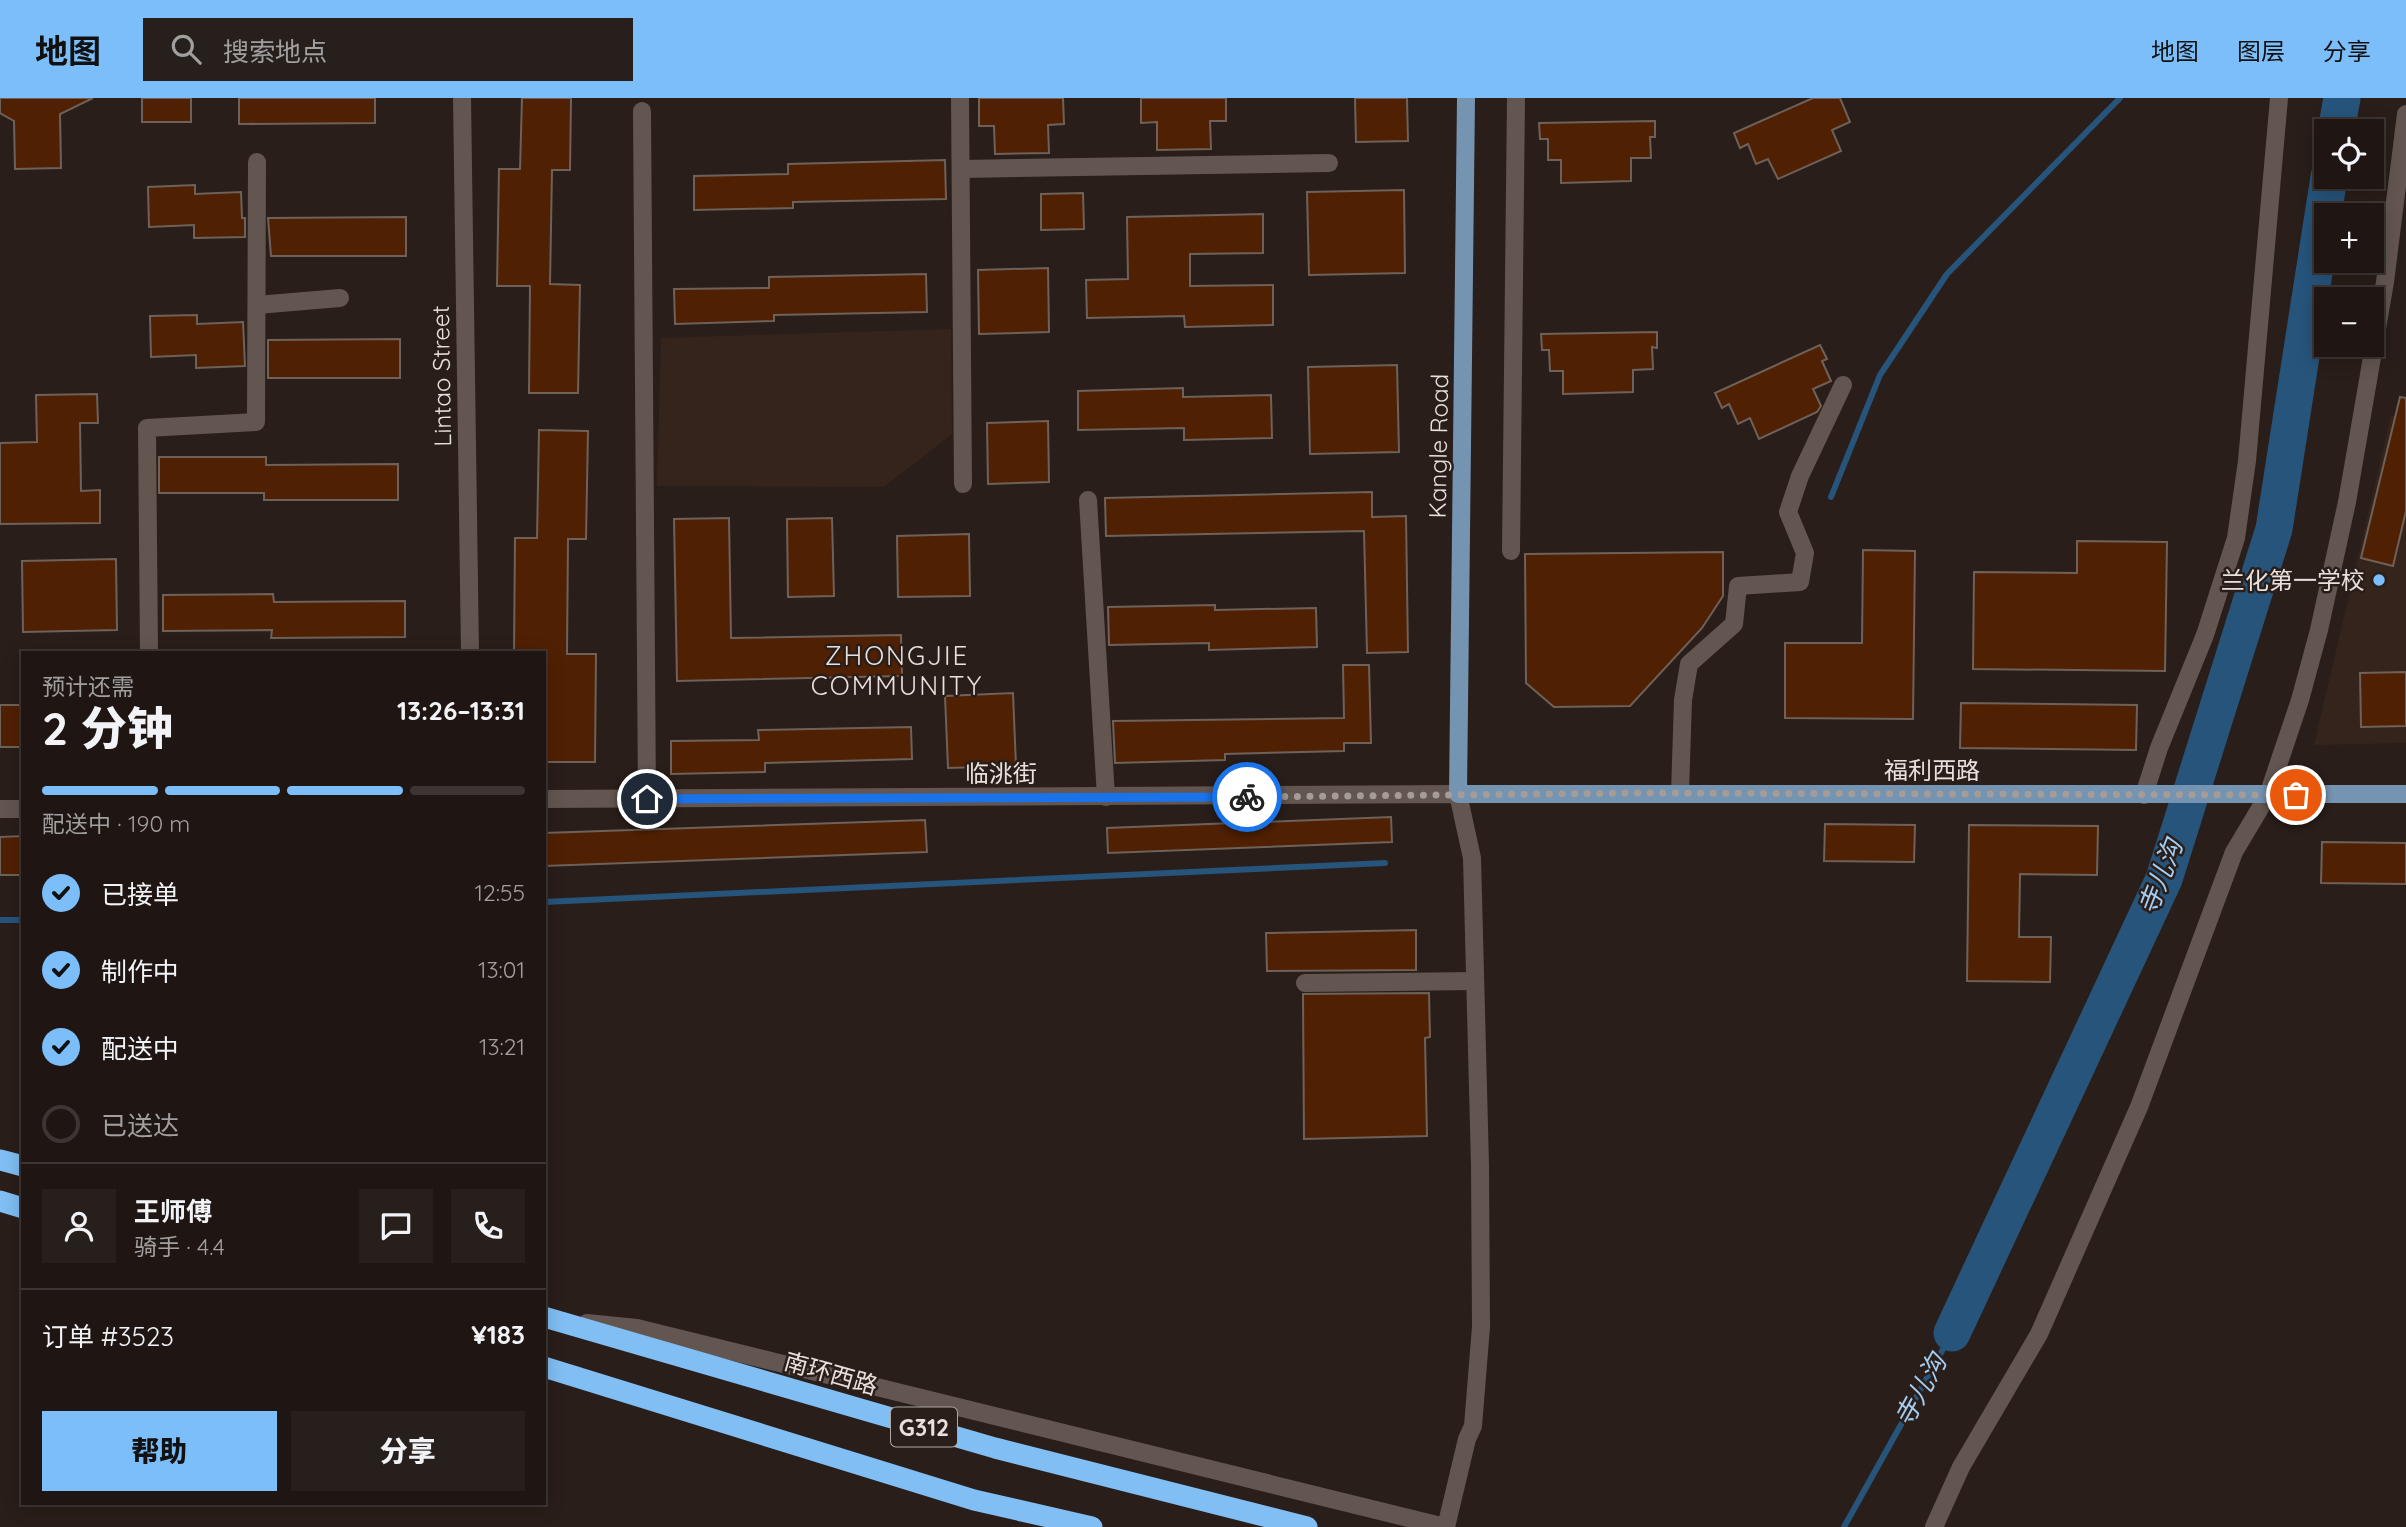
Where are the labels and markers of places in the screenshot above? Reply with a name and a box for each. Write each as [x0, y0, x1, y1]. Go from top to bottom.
place label: 兰化第一学校 [2221, 565, 2365, 595]
marker: 兰化第一学校 [2371, 572, 2387, 588]
pin [2266, 765, 2326, 825]
pin [617, 769, 677, 829]

